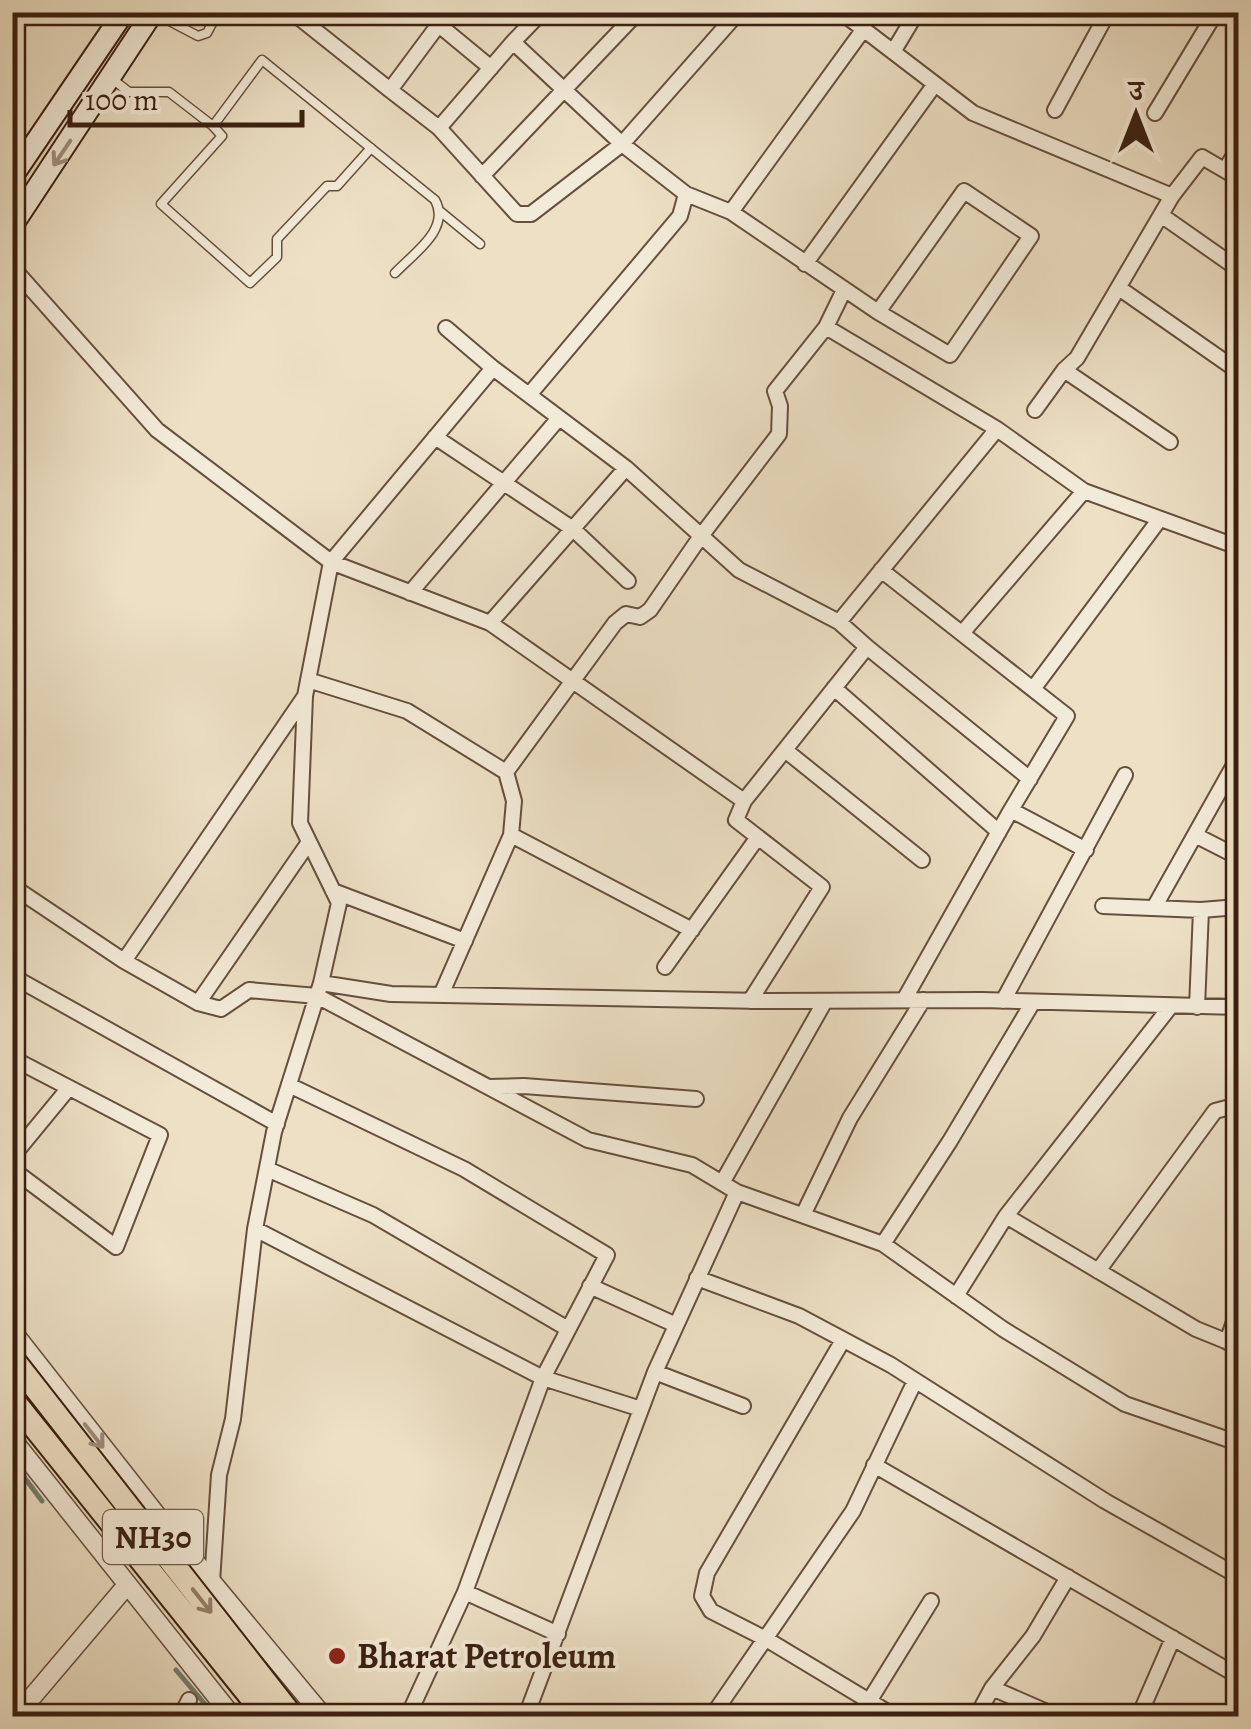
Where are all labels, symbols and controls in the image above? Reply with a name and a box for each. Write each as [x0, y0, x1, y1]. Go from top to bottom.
scale bar [70, 65, 302, 127]
north arrow [1086, 65, 1186, 165]
text: उ [1127, 72, 1145, 110]
text: 100 m [85, 80, 158, 120]
one-way arrow [52, 138, 73, 166]
one-way arrow [83, 1422, 105, 1448]
road number: NH30 [103, 1510, 203, 1564]
one-way arrow [191, 1587, 213, 1613]
place label: Bharat Petroleum [357, 1632, 616, 1680]
marker: Bharat Petroleum [326, 1645, 348, 1667]

